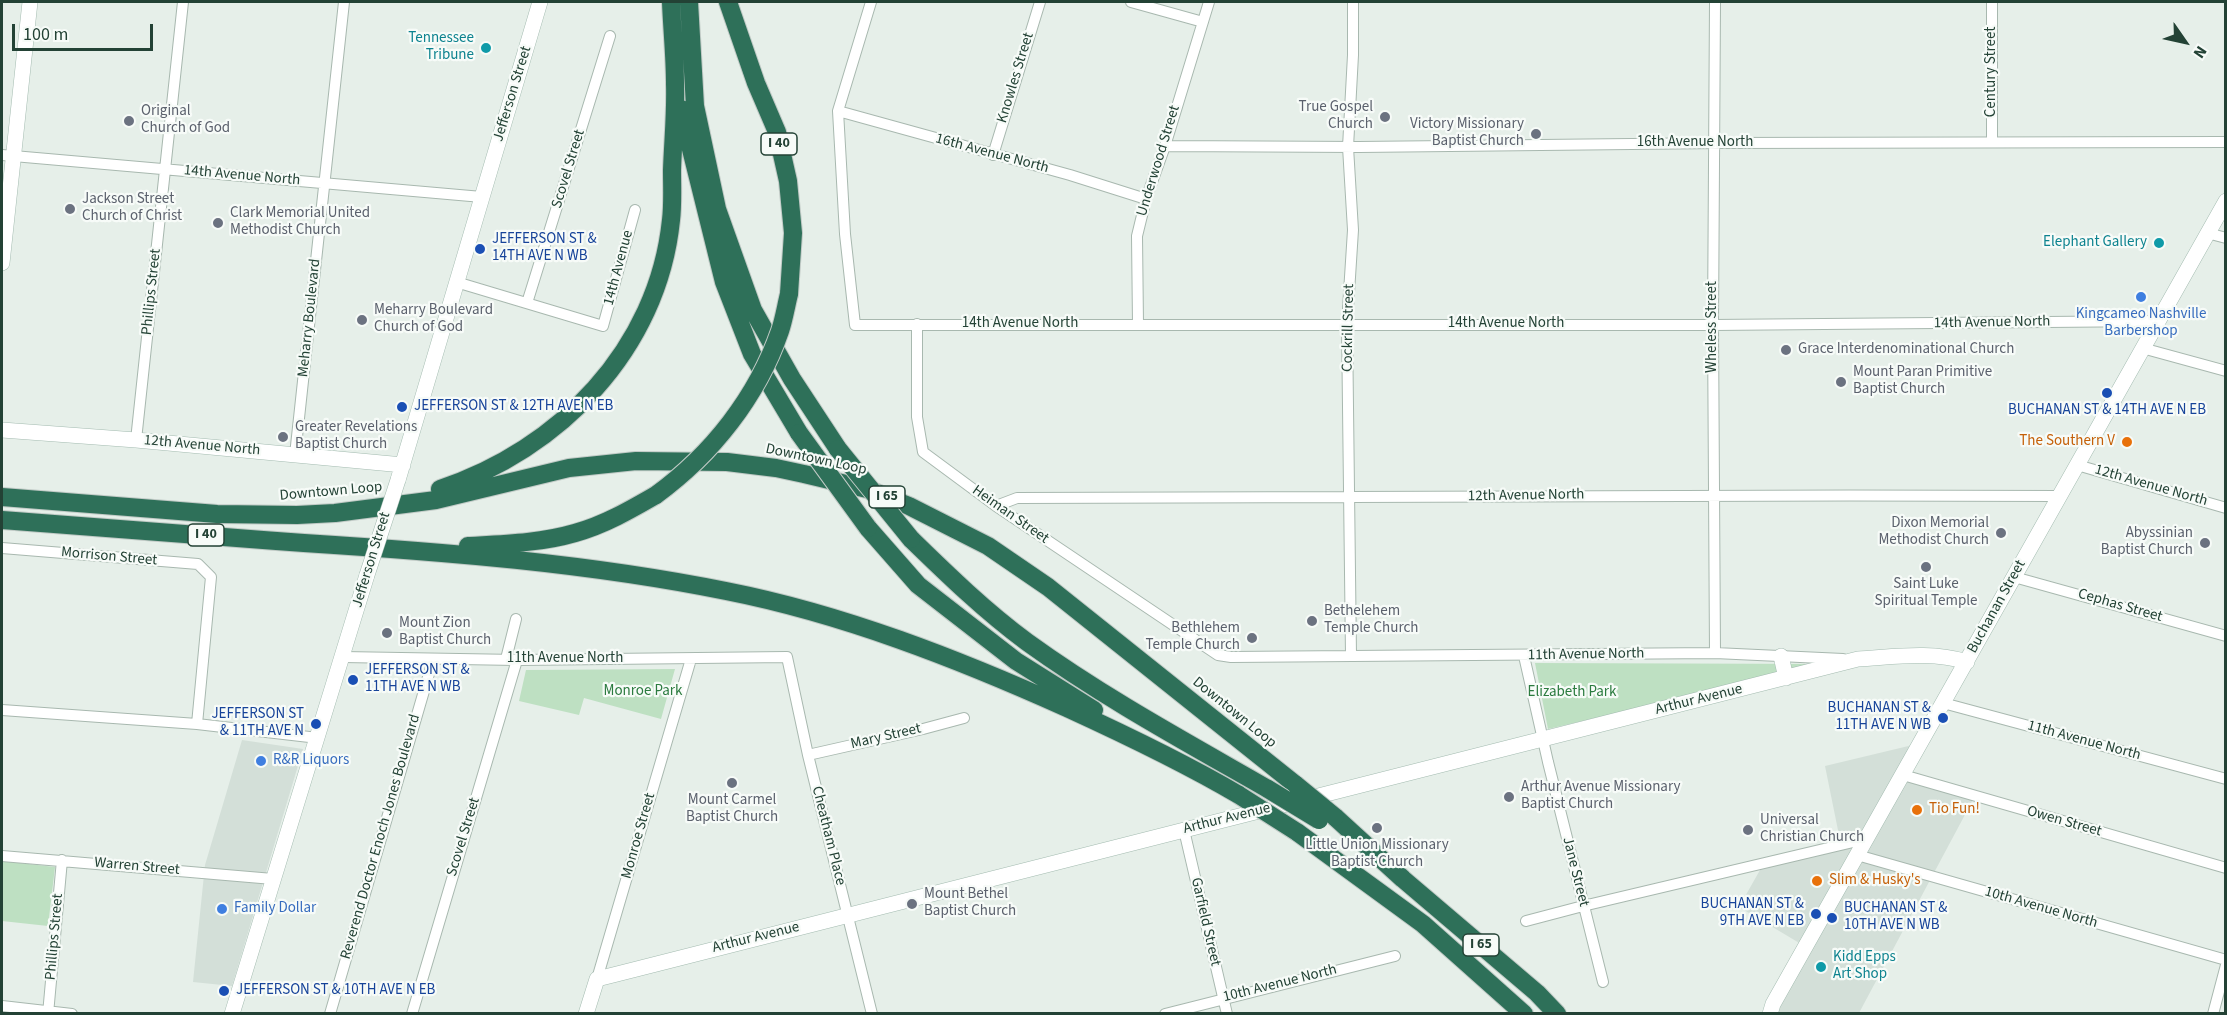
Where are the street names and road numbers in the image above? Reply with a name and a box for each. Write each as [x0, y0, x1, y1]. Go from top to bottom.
street label: Century Street [1983, 27, 2001, 117]
street label: Knowles Street [994, 30, 1038, 126]
street label: Jefferson Street [490, 44, 536, 144]
street label: Underwood Street [1134, 103, 1184, 219]
street label: Scovel Street [548, 127, 590, 211]
street label: 16th Avenue North [933, 130, 1051, 178]
road number: I 40 [761, 133, 797, 155]
street label: 16th Avenue North [1637, 134, 1753, 152]
street label: 14th Avenue North [183, 162, 301, 190]
street label: 14th Avenue [600, 228, 638, 308]
street label: Phillips Street [139, 248, 165, 336]
street label: Meharry Boulevard [295, 258, 325, 378]
street label: Wheless Street [1704, 281, 1722, 373]
street label: Cockrill Street [1339, 284, 1359, 372]
street label: 14th Avenue North [1934, 313, 2050, 333]
street label: 14th Avenue North [962, 315, 1078, 333]
street label: 14th Avenue North [1448, 315, 1564, 333]
street label: 12th Avenue North [143, 432, 261, 460]
street label: Downtown Loop [764, 440, 868, 480]
street label: 12th Avenue North [2092, 461, 2210, 511]
street label: Downtown Loop [279, 479, 383, 505]
street label: Heiman Street [968, 482, 1052, 548]
road number: I 65 [869, 486, 905, 508]
street label: 12th Avenue North [1468, 486, 1584, 506]
street label: Jefferson Street [349, 510, 395, 610]
road number: I 40 [188, 524, 224, 546]
street label: Morrison Street [60, 544, 158, 570]
street label: Buchanan Street [1964, 557, 2030, 657]
street label: Cephas Street [2076, 585, 2164, 627]
street label: 11th Avenue North [1528, 645, 1644, 665]
street label: 11th Avenue North [507, 650, 623, 668]
street label: Downtown Loop [1188, 674, 1280, 752]
street label: Arthur Avenue [1654, 680, 1744, 720]
street label: Reverend Doctor Enoch Jones Boulevard [337, 712, 425, 962]
street label: 11th Avenue North [2025, 717, 2143, 765]
street label: Mary Street [849, 720, 923, 754]
street label: Cheatham Place [807, 785, 849, 887]
street label: Monroe Street [618, 791, 660, 881]
street label: Scovel Street [443, 795, 485, 879]
street label: Arthur Avenue [1182, 799, 1272, 839]
street label: Owen Street [2025, 803, 2103, 841]
street label: Jane Street [1558, 835, 1592, 909]
street label: Warren Street [94, 854, 180, 880]
street label: Garfield Street [1186, 876, 1224, 968]
street label: 10th Avenue North [1982, 883, 2100, 933]
street label: Phillips Street [42, 893, 68, 981]
street label: Arthur Avenue [711, 918, 801, 958]
road number: I 65 [1463, 934, 1499, 956]
street label: 10th Avenue North [1221, 961, 1339, 1007]

